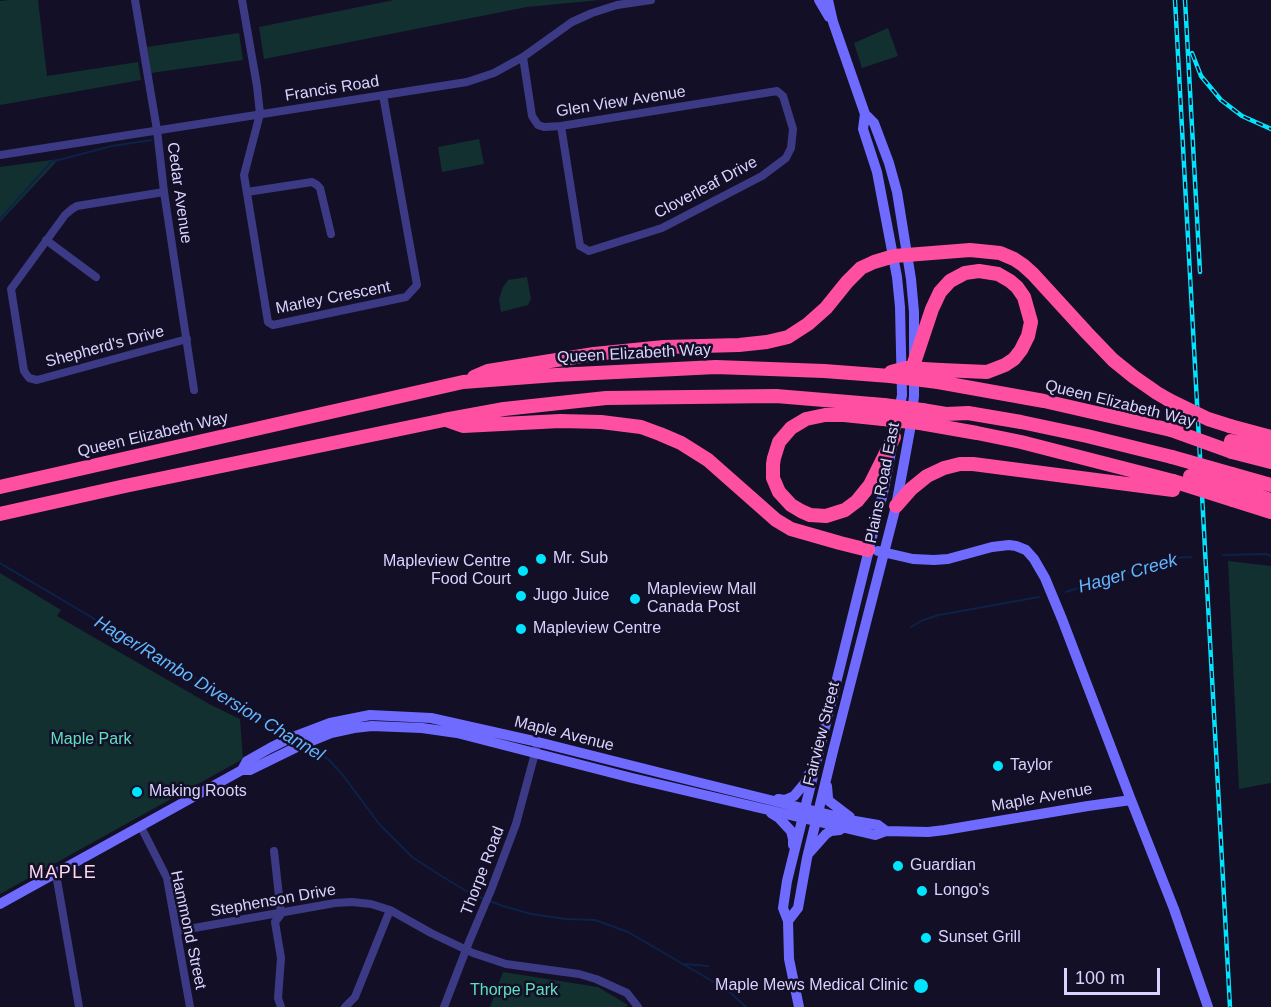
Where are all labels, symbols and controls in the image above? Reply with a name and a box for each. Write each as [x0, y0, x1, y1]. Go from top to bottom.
street label: Francis Road [284, 72, 380, 106]
street label: Glen View Avenue [555, 82, 687, 122]
street label: Cedar Avenue [162, 141, 196, 245]
street label: Cloverleaf Drive [651, 153, 761, 223]
street label: Marley Crescent [274, 277, 392, 319]
street label: Shepherd's Drive [43, 322, 167, 372]
street label: Queen Elizabeth Way [557, 340, 711, 368]
street label: Queen Elizabeth Way [1043, 376, 1197, 432]
street label: Queen Elizabeth Way [76, 408, 230, 462]
street label: Plains Road East [862, 421, 904, 545]
place label: Mr. Sub [553, 549, 608, 569]
water label: Hager Creek [1076, 550, 1180, 598]
place label: Mapleview Centre Food Court [383, 552, 511, 590]
marker: Mr. Sub [534, 552, 548, 566]
marker: Mapleview Centre Food Court [516, 564, 530, 578]
place label: Mapleview Mall Canada Post [647, 580, 756, 618]
place label: Jugo Juice [533, 586, 609, 606]
marker: Jugo Juice [514, 589, 528, 603]
marker: Mapleview Mall Canada Post [628, 592, 642, 606]
water label: Hager/Rambo Diversion Channel [90, 612, 328, 766]
place label: Mapleview Centre [533, 619, 661, 639]
marker: Mapleview Centre [514, 622, 528, 636]
street label: Fairview Street [800, 680, 844, 788]
street label: Maple Avenue [512, 712, 616, 756]
park label: Maple Park [51, 730, 131, 750]
place label: Taylor [1010, 756, 1053, 776]
marker: Taylor [991, 759, 1005, 773]
street label: Maple Avenue [990, 780, 1094, 816]
place label: Making Roots [149, 782, 247, 802]
marker: Making Roots [130, 785, 144, 799]
street label: Thorpe Road [457, 824, 509, 918]
place label: Guardian [910, 856, 976, 876]
marker: Guardian [891, 859, 905, 873]
district label: MAPLE [29, 862, 97, 884]
street label: Hammond Street [166, 869, 210, 991]
street label: Stephenson Drive [209, 881, 337, 921]
place label: Longo's [934, 881, 990, 901]
marker: Longo's [915, 884, 929, 898]
place label: Sunset Grill [938, 928, 1021, 948]
marker: Sunset Grill [919, 931, 933, 945]
scale bar [1067, 956, 1163, 994]
text: 100 m [1075, 968, 1125, 988]
place label: Maple Mews Medical Clinic [715, 976, 908, 996]
marker: Maple Mews Medical Clinic [912, 977, 930, 995]
park label: Thorpe Park [470, 981, 558, 1001]

